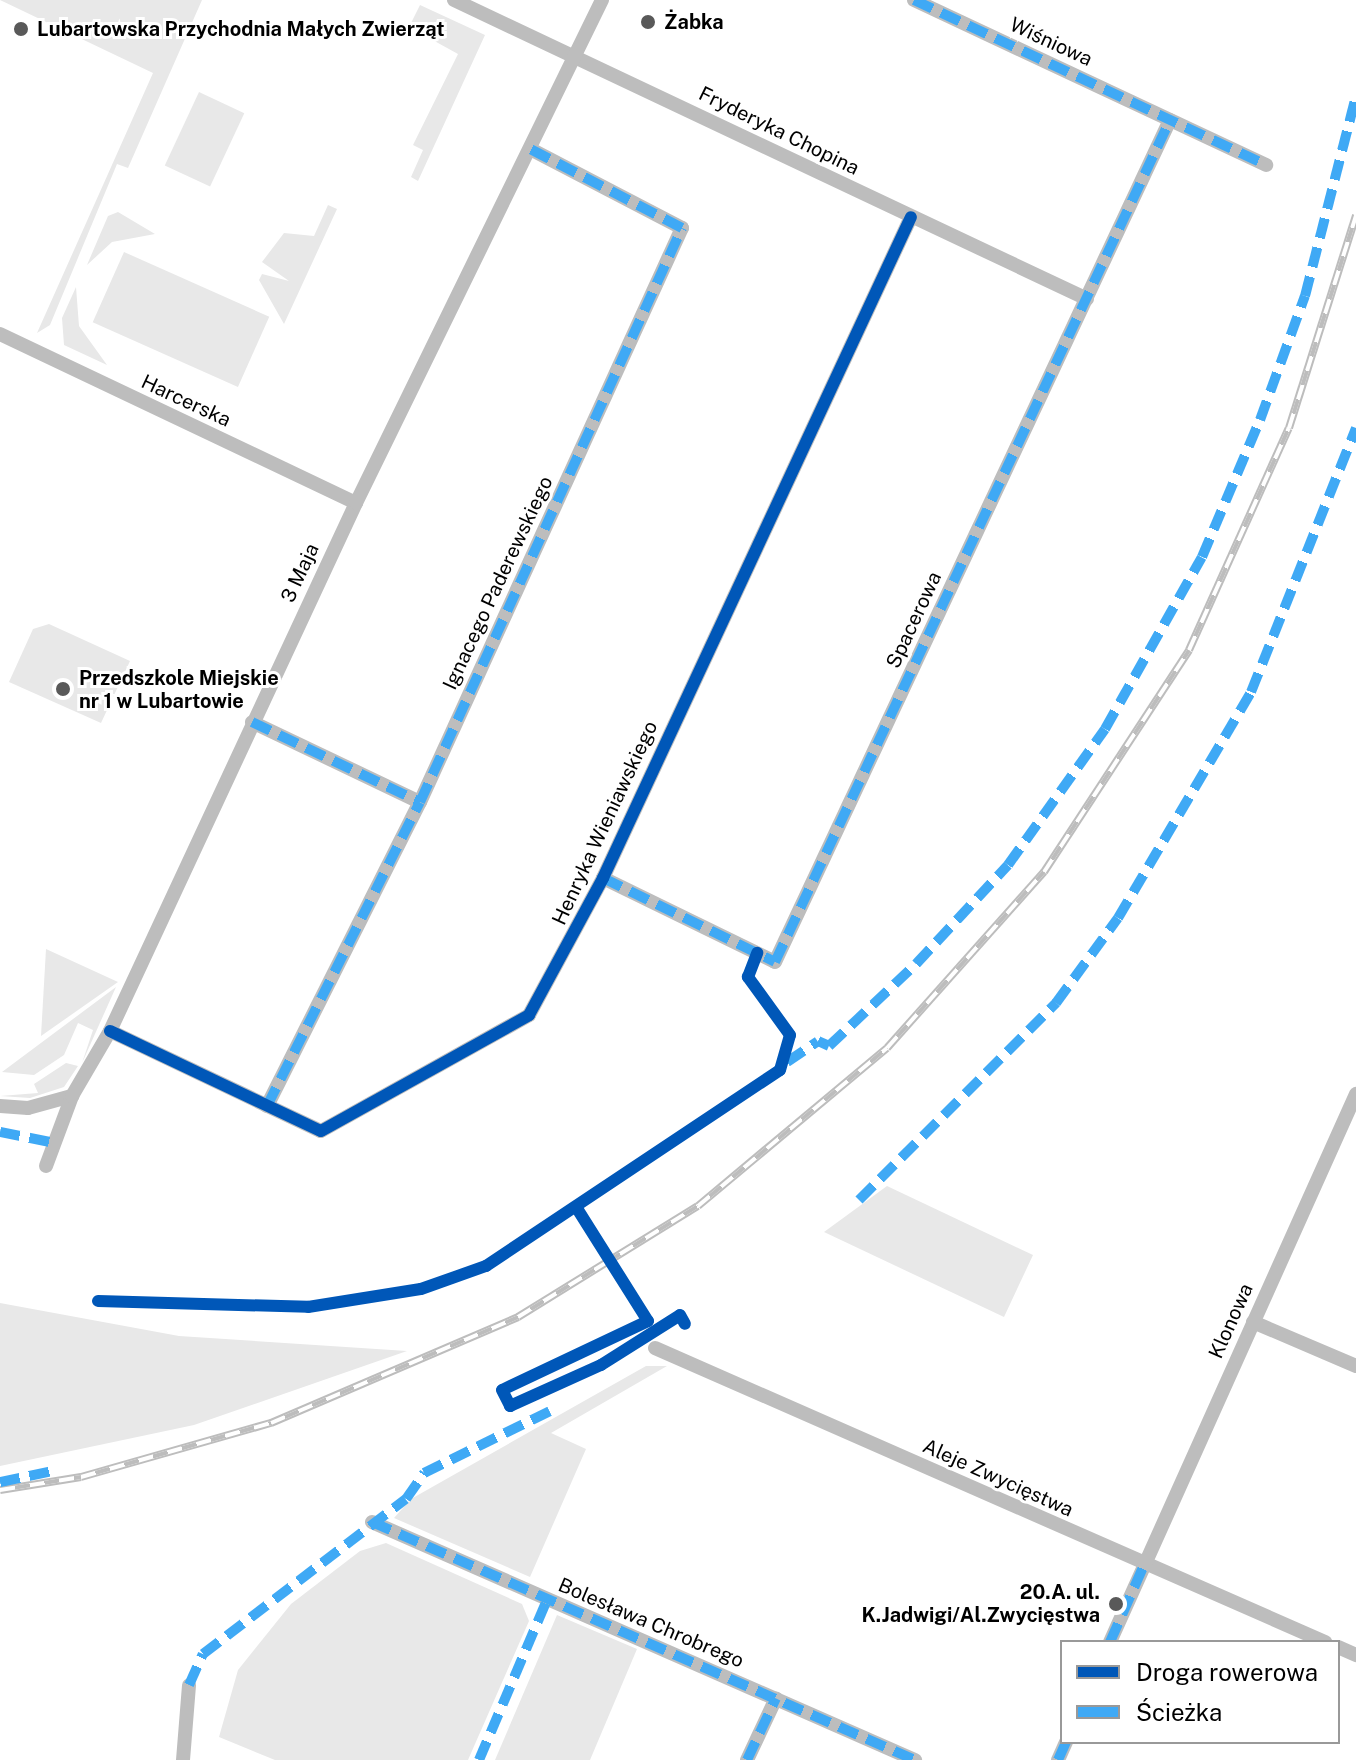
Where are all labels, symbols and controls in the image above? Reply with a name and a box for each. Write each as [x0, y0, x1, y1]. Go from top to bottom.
place label: Żabka [664, 10, 724, 34]
street label: Wiśniowa [1006, 12, 1096, 72]
marker: Żabka [639, 13, 657, 31]
place label: Lubartowska Przychodnia Małych Zwierząt [37, 17, 445, 41]
marker: Lubartowska Przychodnia Małych Zwierząt [12, 20, 30, 38]
street label: Fryderyka Chopina [695, 82, 863, 180]
street label: Harcerska [137, 370, 235, 432]
street label: Ignacego Paderewskiego [438, 472, 558, 694]
street label: 3 Maja [276, 540, 324, 606]
street label: Spacerowa [881, 568, 947, 672]
place label: Przedszkole Miejskie nr 1 w Lubartowie [79, 666, 279, 713]
marker: Przedszkole Miejskie nr 1 w Lubartowie [54, 680, 72, 698]
street label: Henryka Wieniawskiego [547, 717, 663, 929]
street label: Klonowa [1204, 1280, 1258, 1362]
street label: Aleje Zwycięstwa [919, 1434, 1077, 1522]
street label: Bolesława Chrobrego [555, 1573, 747, 1673]
place label: 20.A. ul. K.Jadwigi/Al.Zwycięstwa [861, 1580, 1100, 1627]
marker: 20.A. ul. K.Jadwigi/Al.Zwycięstwa [1107, 1595, 1125, 1613]
legend [1060, 1640, 1340, 1744]
text: Droga rowerowa [1136, 1658, 1318, 1686]
text: Ścieżka [1136, 1698, 1222, 1726]

